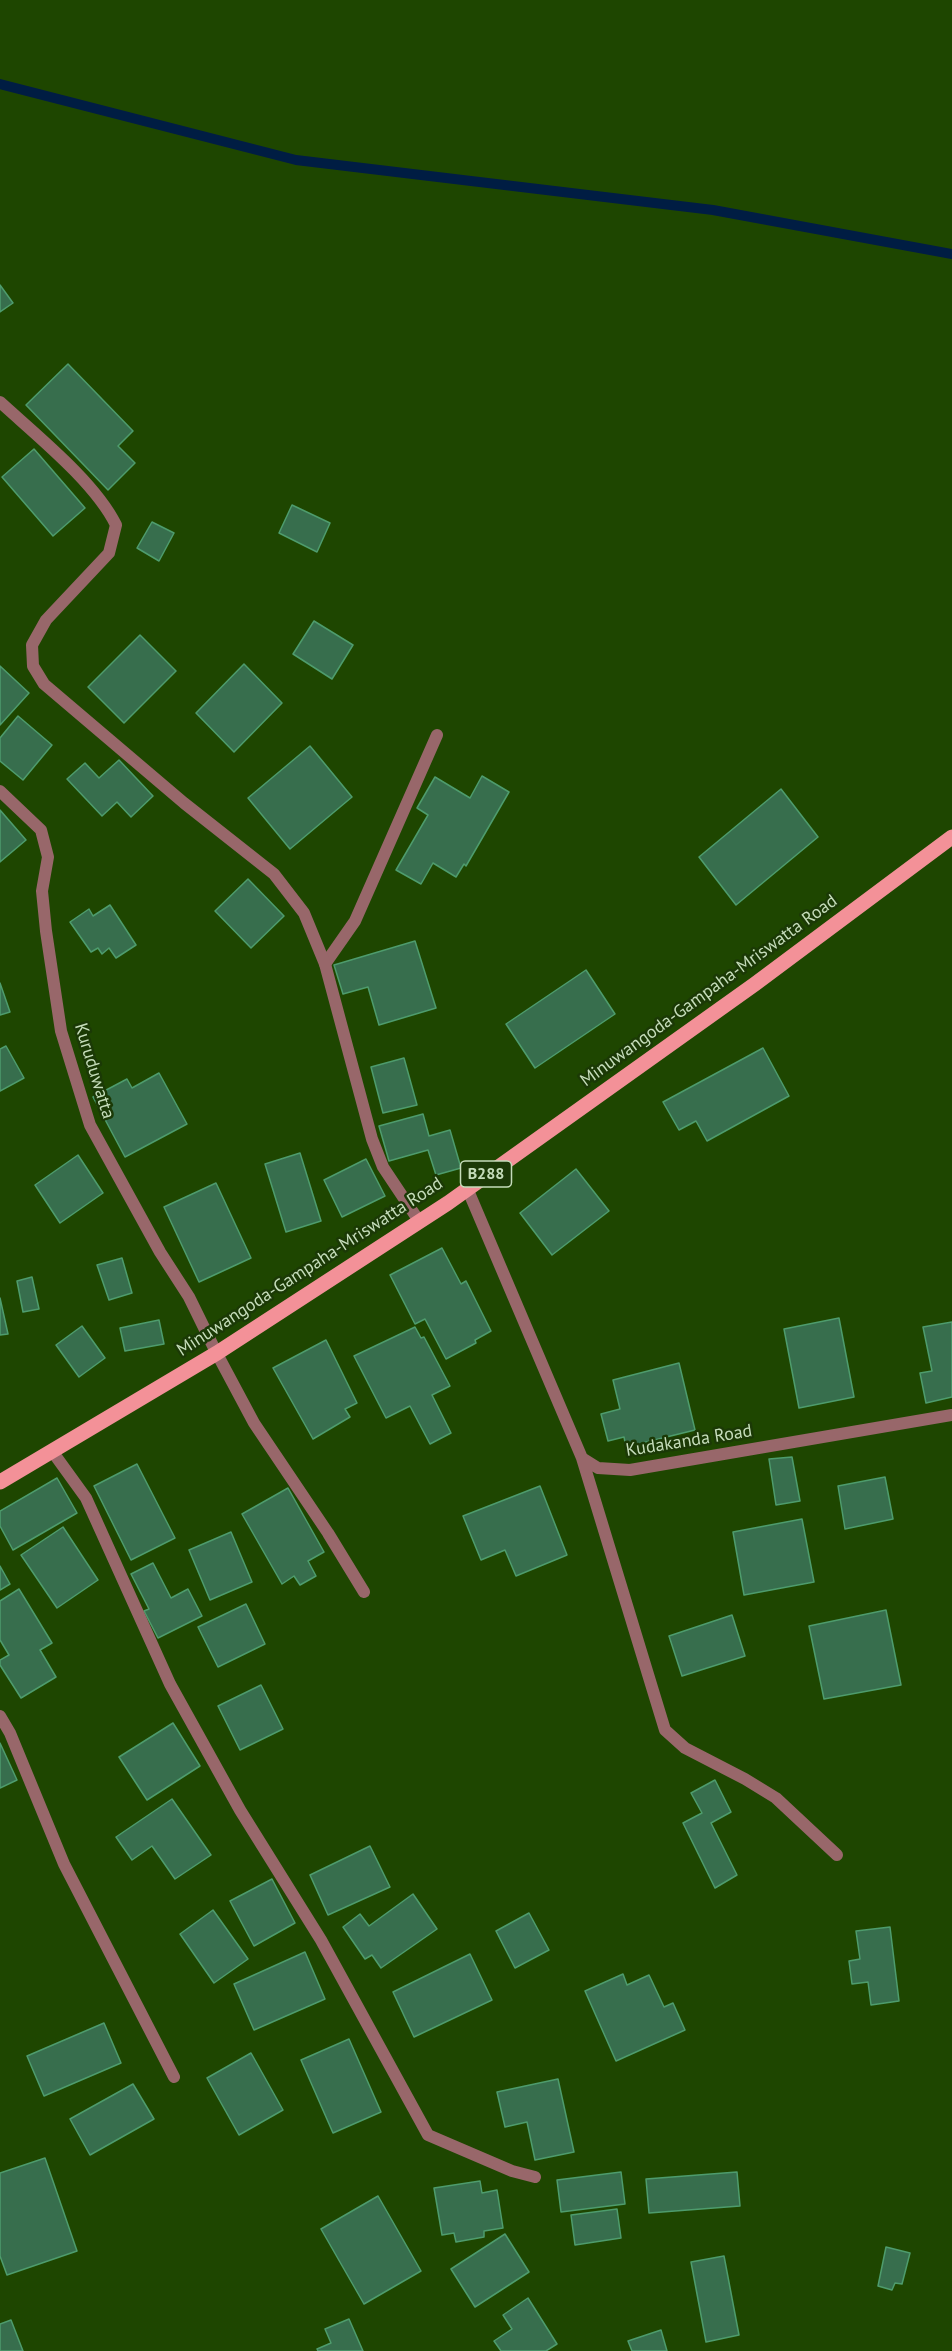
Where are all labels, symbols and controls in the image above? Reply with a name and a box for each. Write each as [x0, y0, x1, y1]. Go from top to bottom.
street label: Minuwangoda-Gampaha-Mriswatta Road [576, 890, 842, 1092]
street label: Kuruduwatta [69, 1021, 119, 1121]
road number: B288 [460, 1161, 512, 1187]
street label: Minuwangoda-Gampaha-Mriswatta Road [173, 1173, 447, 1361]
street label: Kudakanda Road [624, 1420, 754, 1462]

